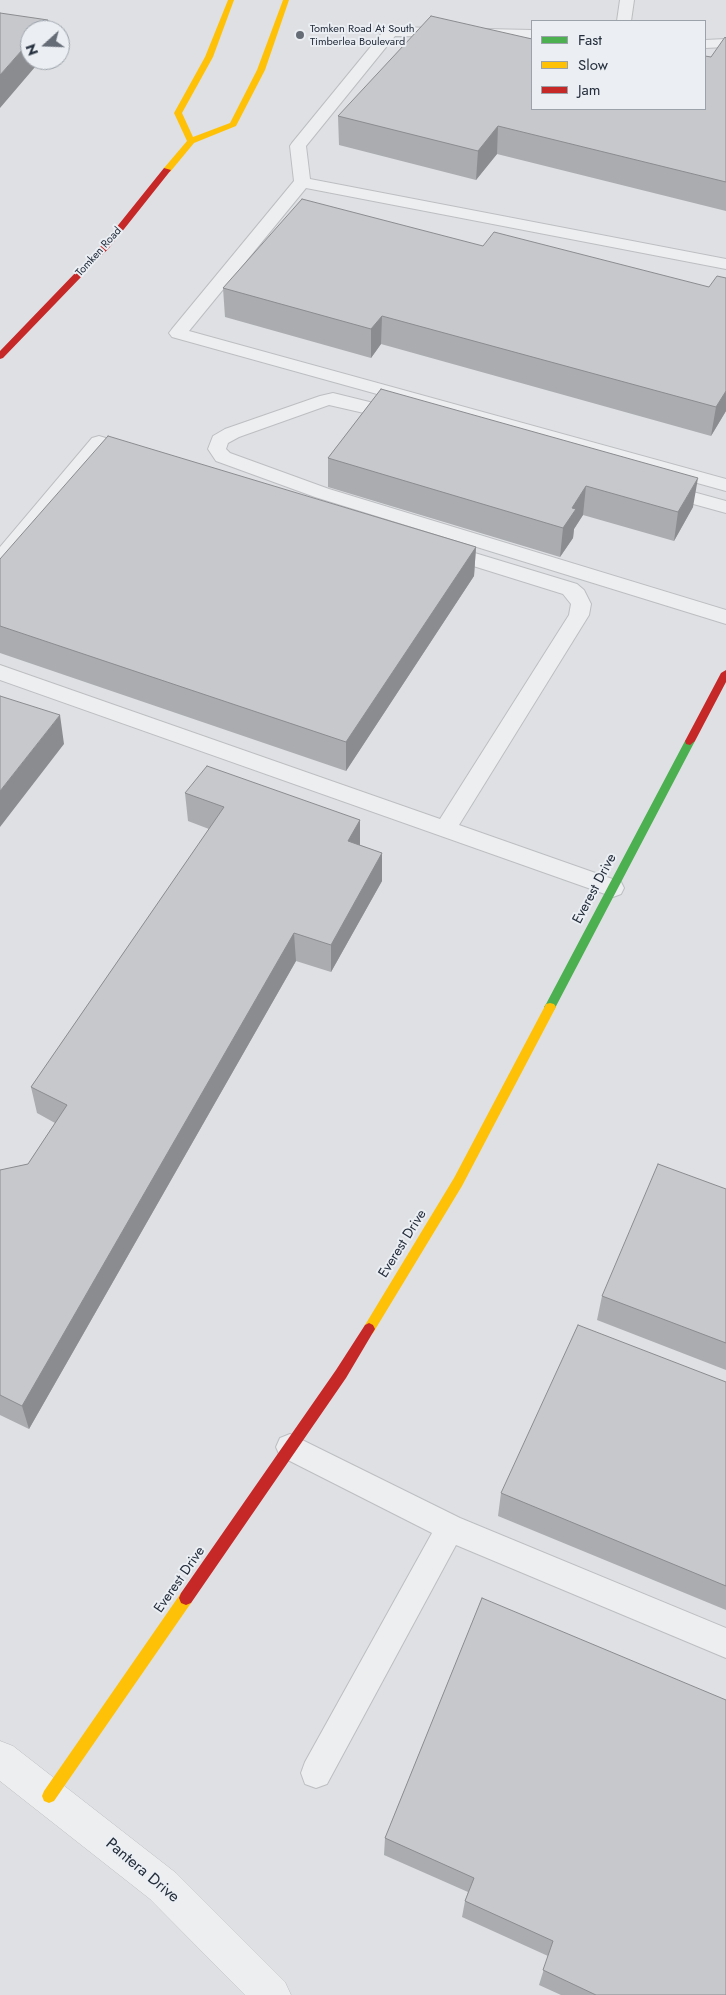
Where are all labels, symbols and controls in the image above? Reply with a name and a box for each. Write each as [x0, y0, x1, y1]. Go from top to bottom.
north arrow [20, 20, 70, 70]
legend [531, 20, 706, 110]
place label: Tomken Road At South Timberlea Boulevard [310, 22, 414, 48]
marker: Tomken Road At South Timberlea Boulevard [294, 29, 306, 41]
text: Fast [578, 29, 602, 51]
text: N [21, 41, 43, 58]
text: Slow [578, 54, 608, 76]
text: Jam [578, 79, 601, 101]
street label: Tomken Road [73, 225, 125, 279]
street label: Everest Drive [570, 851, 620, 927]
street label: Everest Drive [375, 1207, 431, 1281]
street label: Everest Drive [151, 1544, 209, 1616]
street label: Pantera Drive [101, 1835, 183, 1907]

